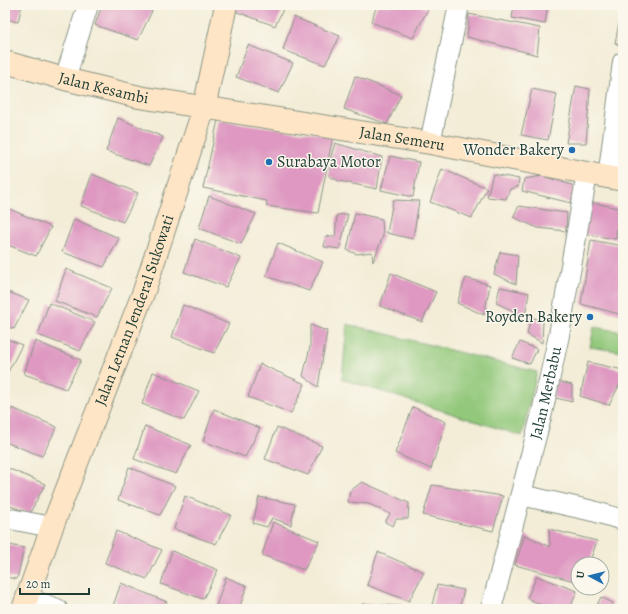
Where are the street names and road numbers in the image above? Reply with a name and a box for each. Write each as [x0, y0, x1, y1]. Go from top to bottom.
street label: Jalan Kesambi [56, 67, 150, 109]
street label: Jalan Semeru [358, 121, 447, 157]
street label: Jalan Letnan Jenderal Sukowati [89, 212, 179, 409]
street label: Jalan Merbabu [525, 344, 567, 442]

